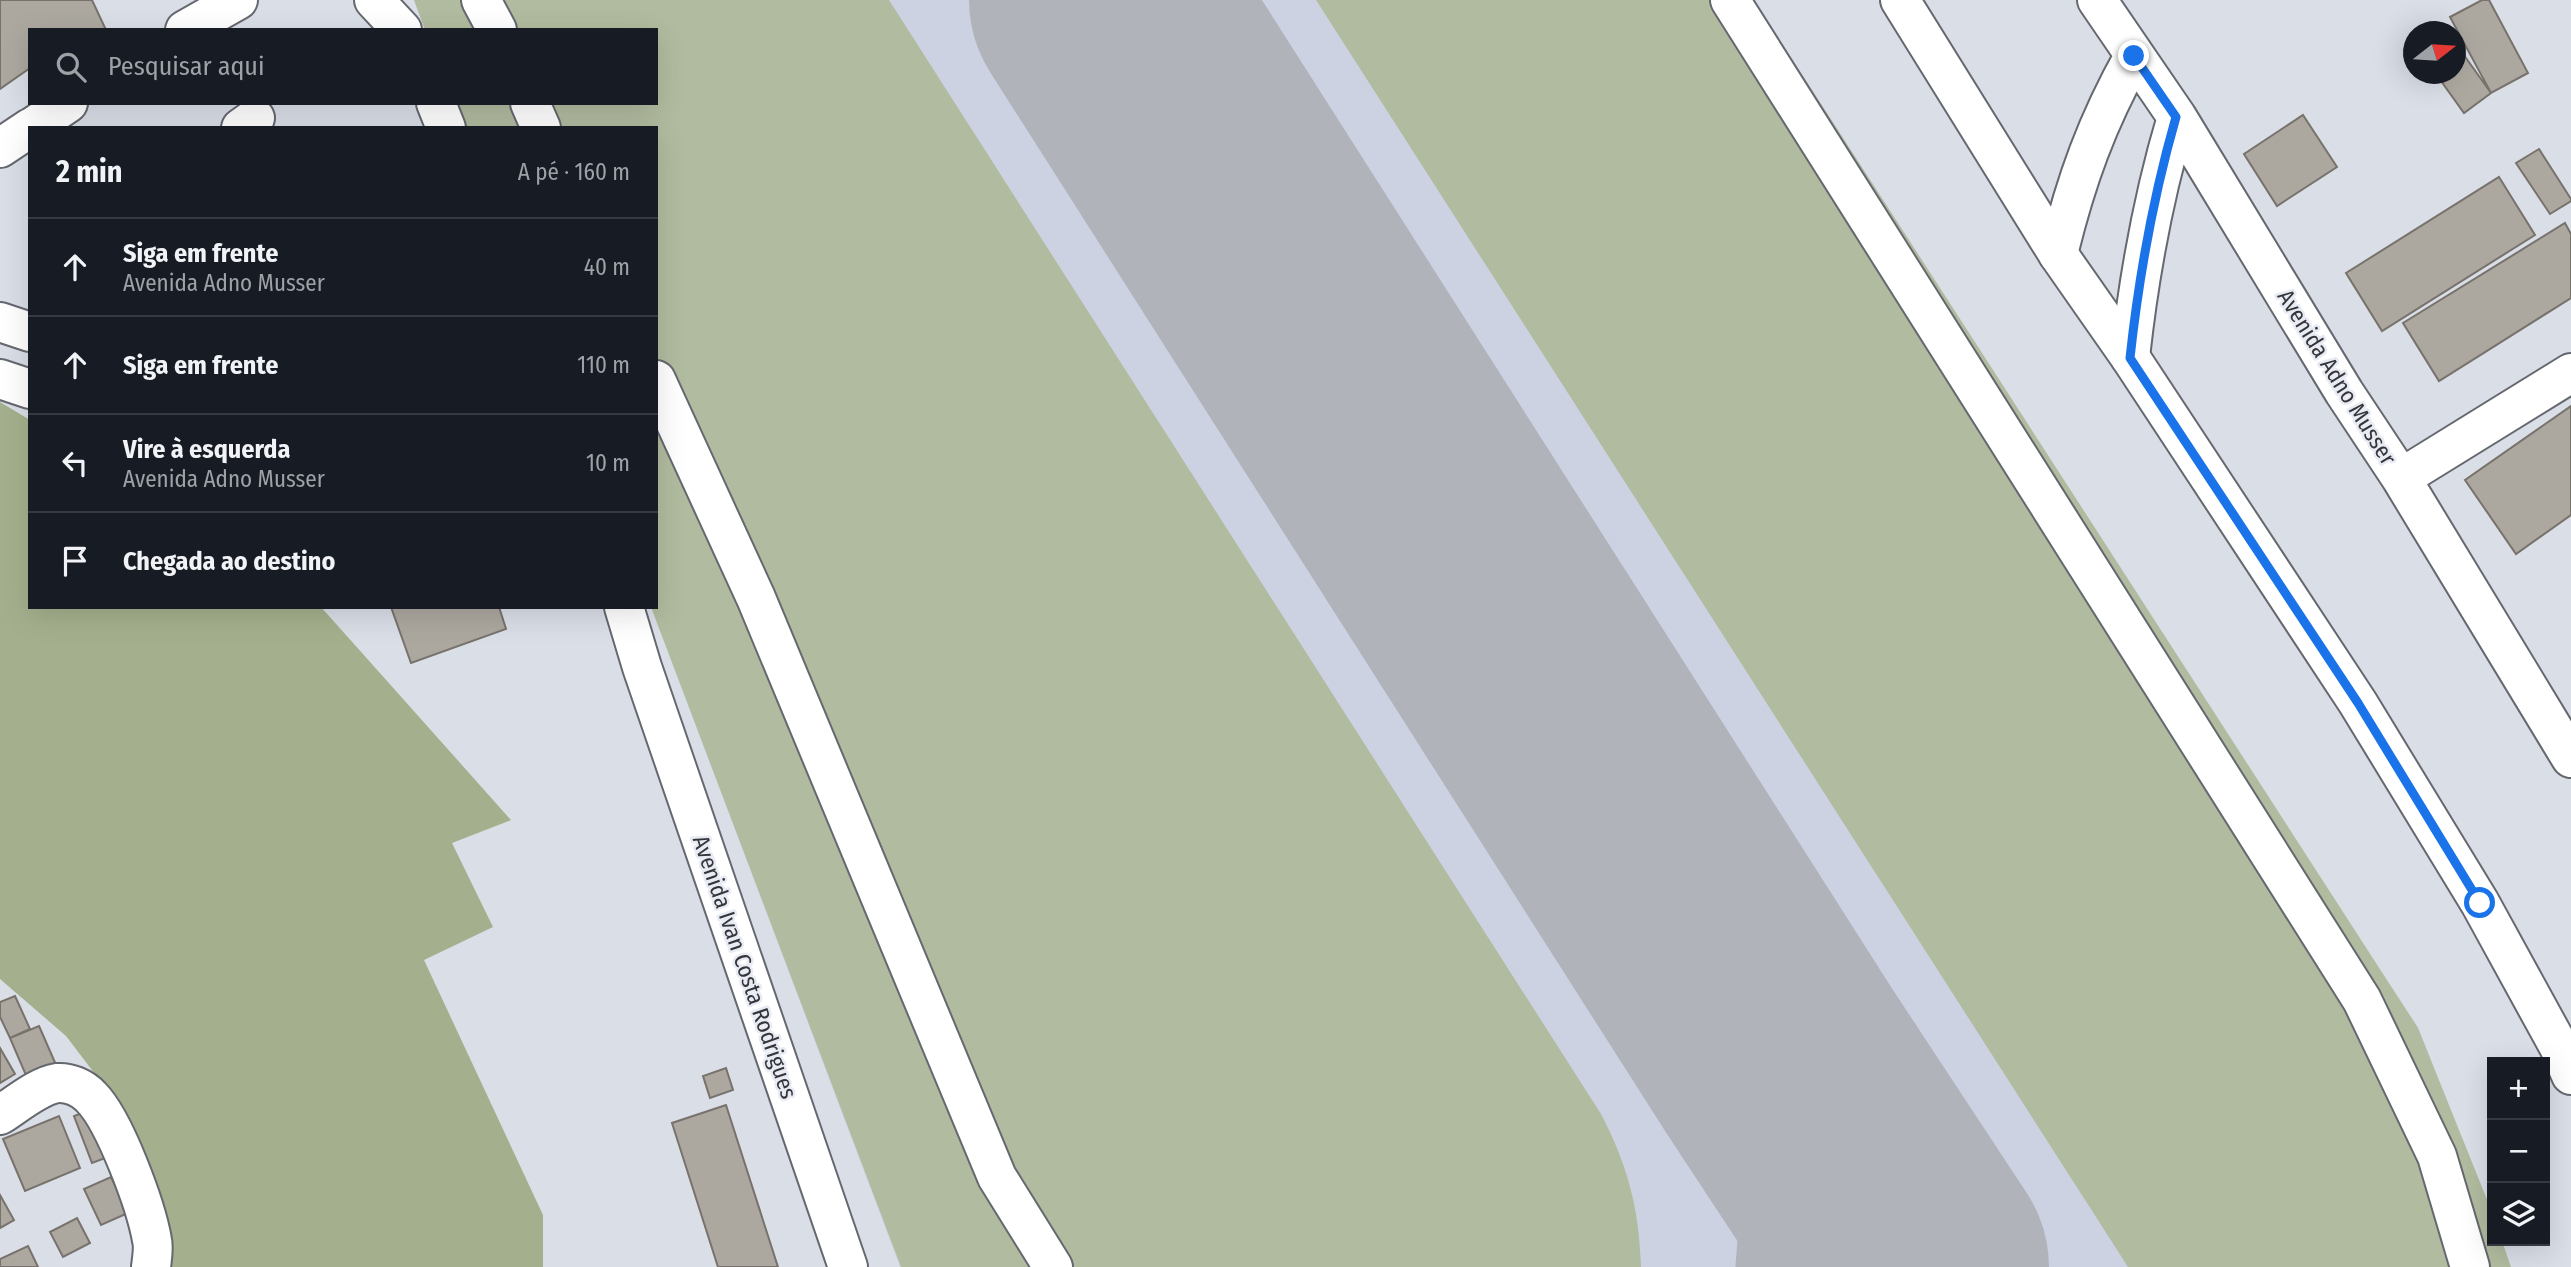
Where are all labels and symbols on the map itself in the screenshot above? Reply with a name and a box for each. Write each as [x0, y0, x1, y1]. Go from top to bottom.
north arrow [2403, 21, 2466, 84]
route end [2118, 40, 2149, 71]
street label: Avenida Adno Musser [2272, 284, 2402, 470]
street label: Avenida Ivan Costa Rodrigues [687, 832, 803, 1103]
route start [2464, 887, 2495, 918]

